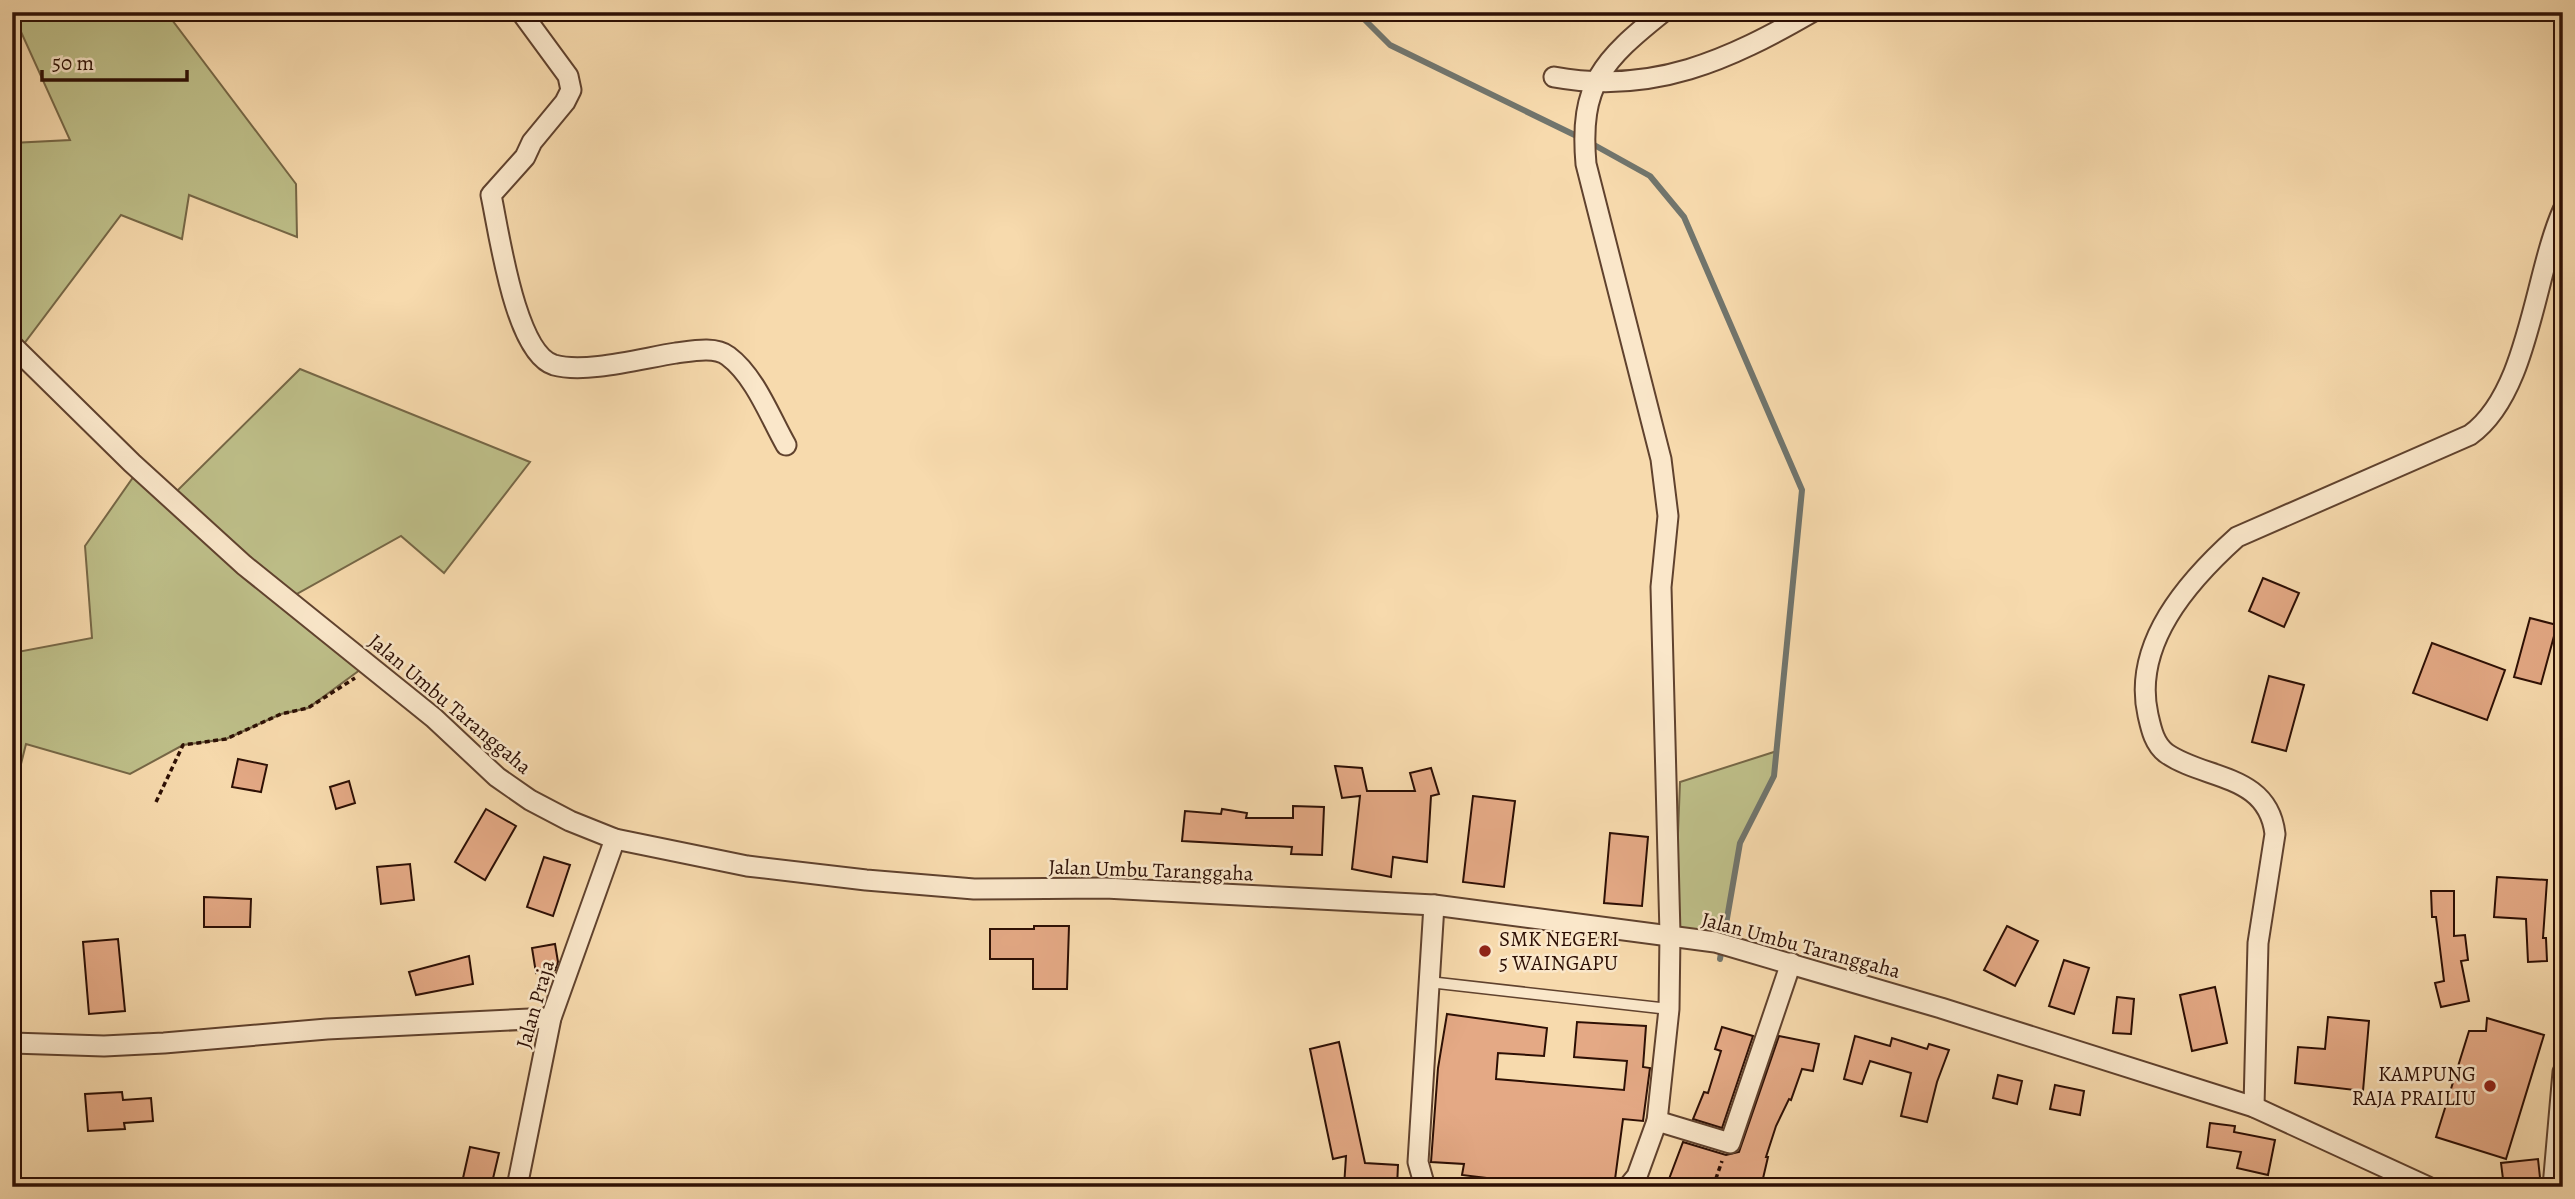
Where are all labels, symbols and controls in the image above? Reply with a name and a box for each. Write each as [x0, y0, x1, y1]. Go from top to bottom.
scale bar [42, 38, 187, 82]
text: 50 m [52, 49, 94, 77]
street label: Jalan Umbu Taranggaha [362, 627, 538, 781]
street label: Jalan Umbu Taranggaha [1048, 852, 1254, 888]
street label: Jalan Umbu Taranggaha [1698, 905, 1904, 985]
place label: SMK NEGERI 5 WAINGAPU [1499, 925, 1619, 977]
marker: SMK NEGERI 5 WAINGAPU [1477, 943, 1493, 959]
street label: Jalan Praja [509, 956, 561, 1051]
place label: KAMPUNG RAJA PRAILIU [2352, 1060, 2476, 1112]
marker: KAMPUNG RAJA PRAILIU [2482, 1078, 2498, 1094]

